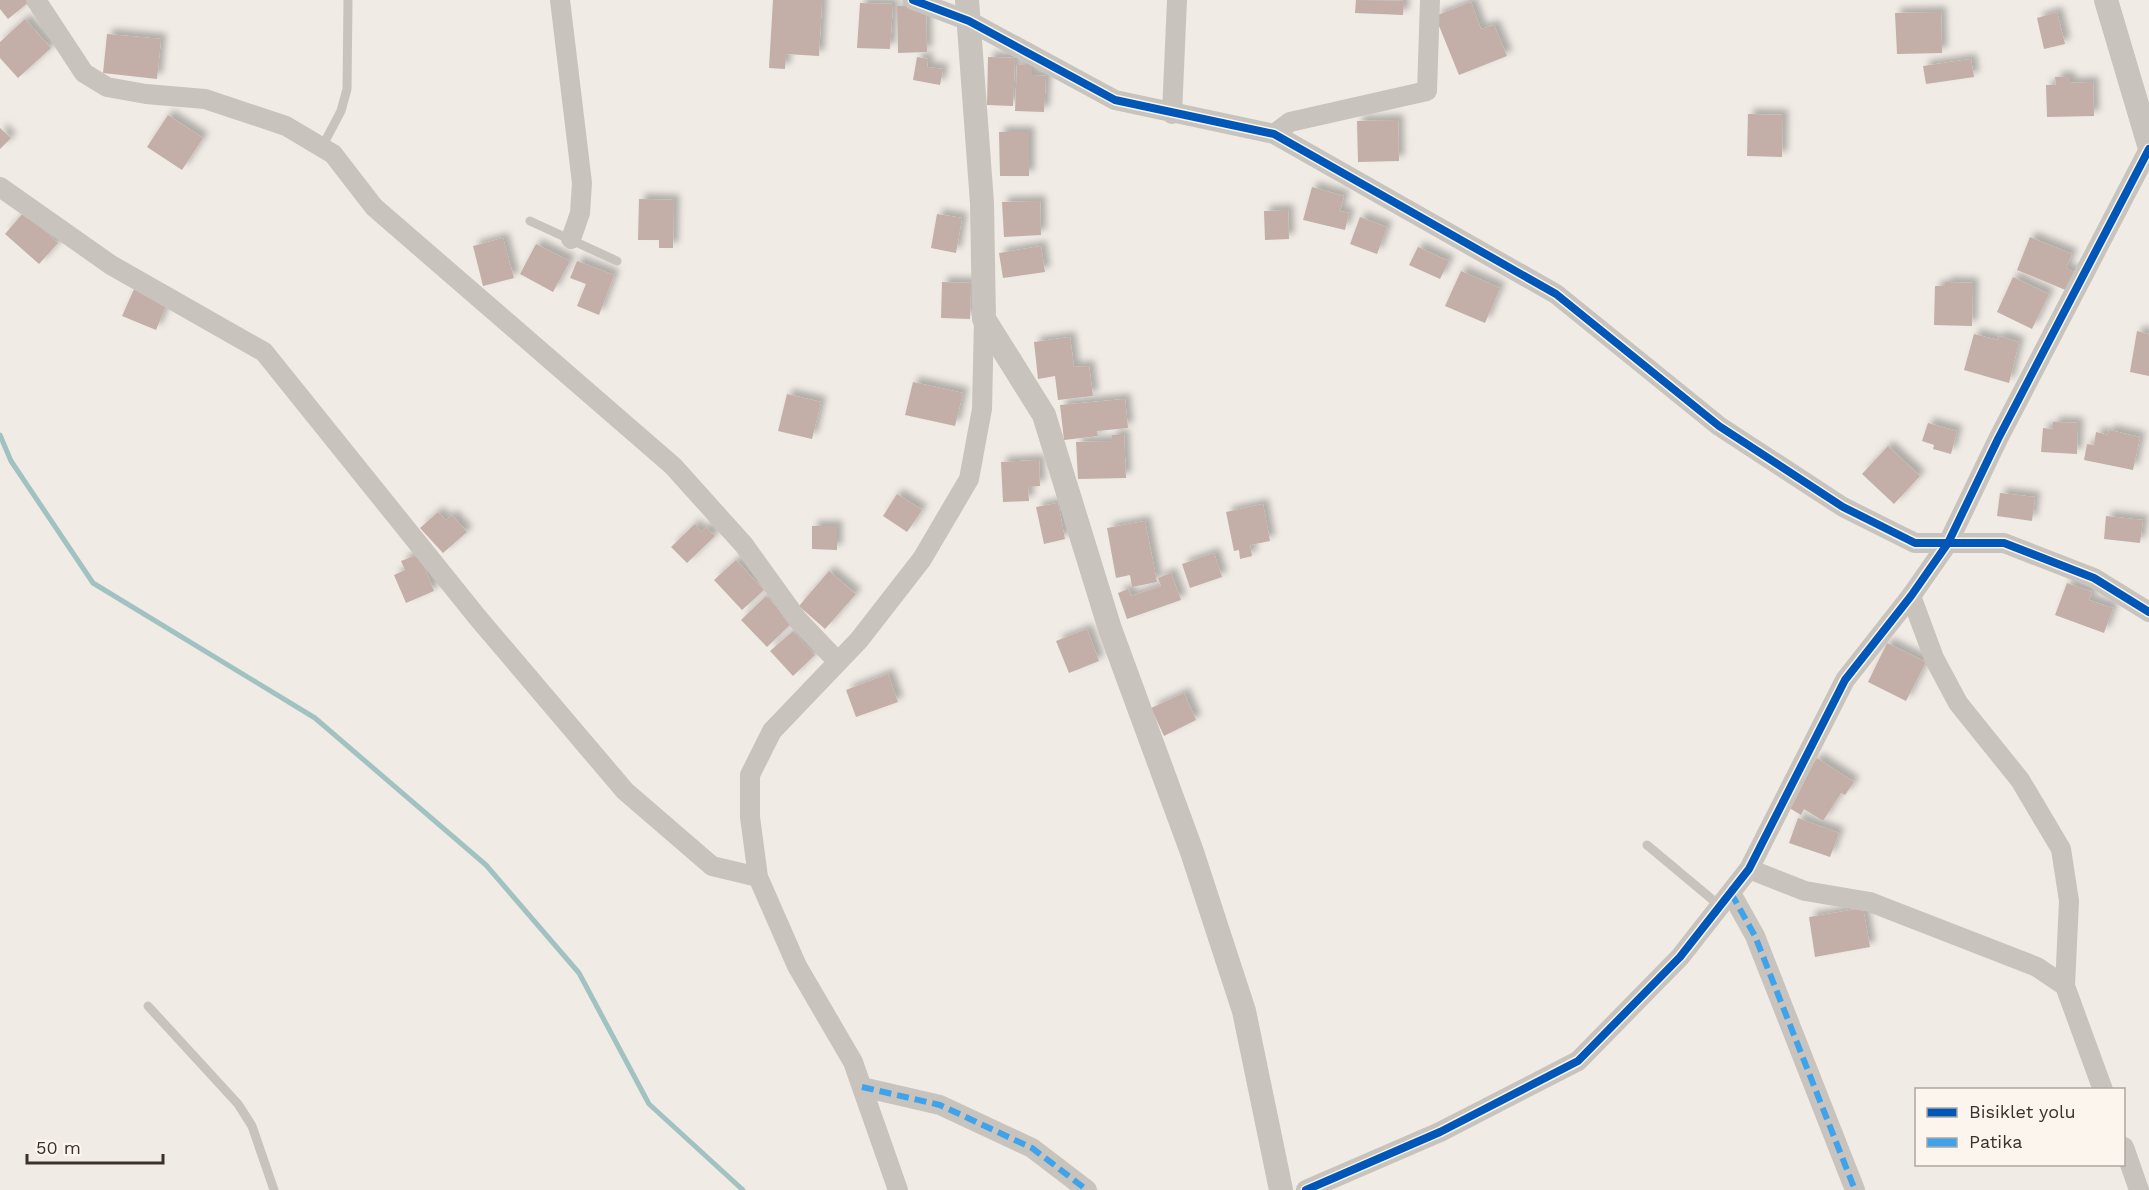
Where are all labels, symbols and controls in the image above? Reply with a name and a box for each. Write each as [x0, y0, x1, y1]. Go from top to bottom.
legend [1915, 1088, 2125, 1166]
text: Bisiklet yolu [1969, 1101, 2076, 1122]
scale bar [27, 1127, 164, 1165]
text: Patika [1969, 1131, 2022, 1152]
text: 50 m [36, 1137, 81, 1158]

